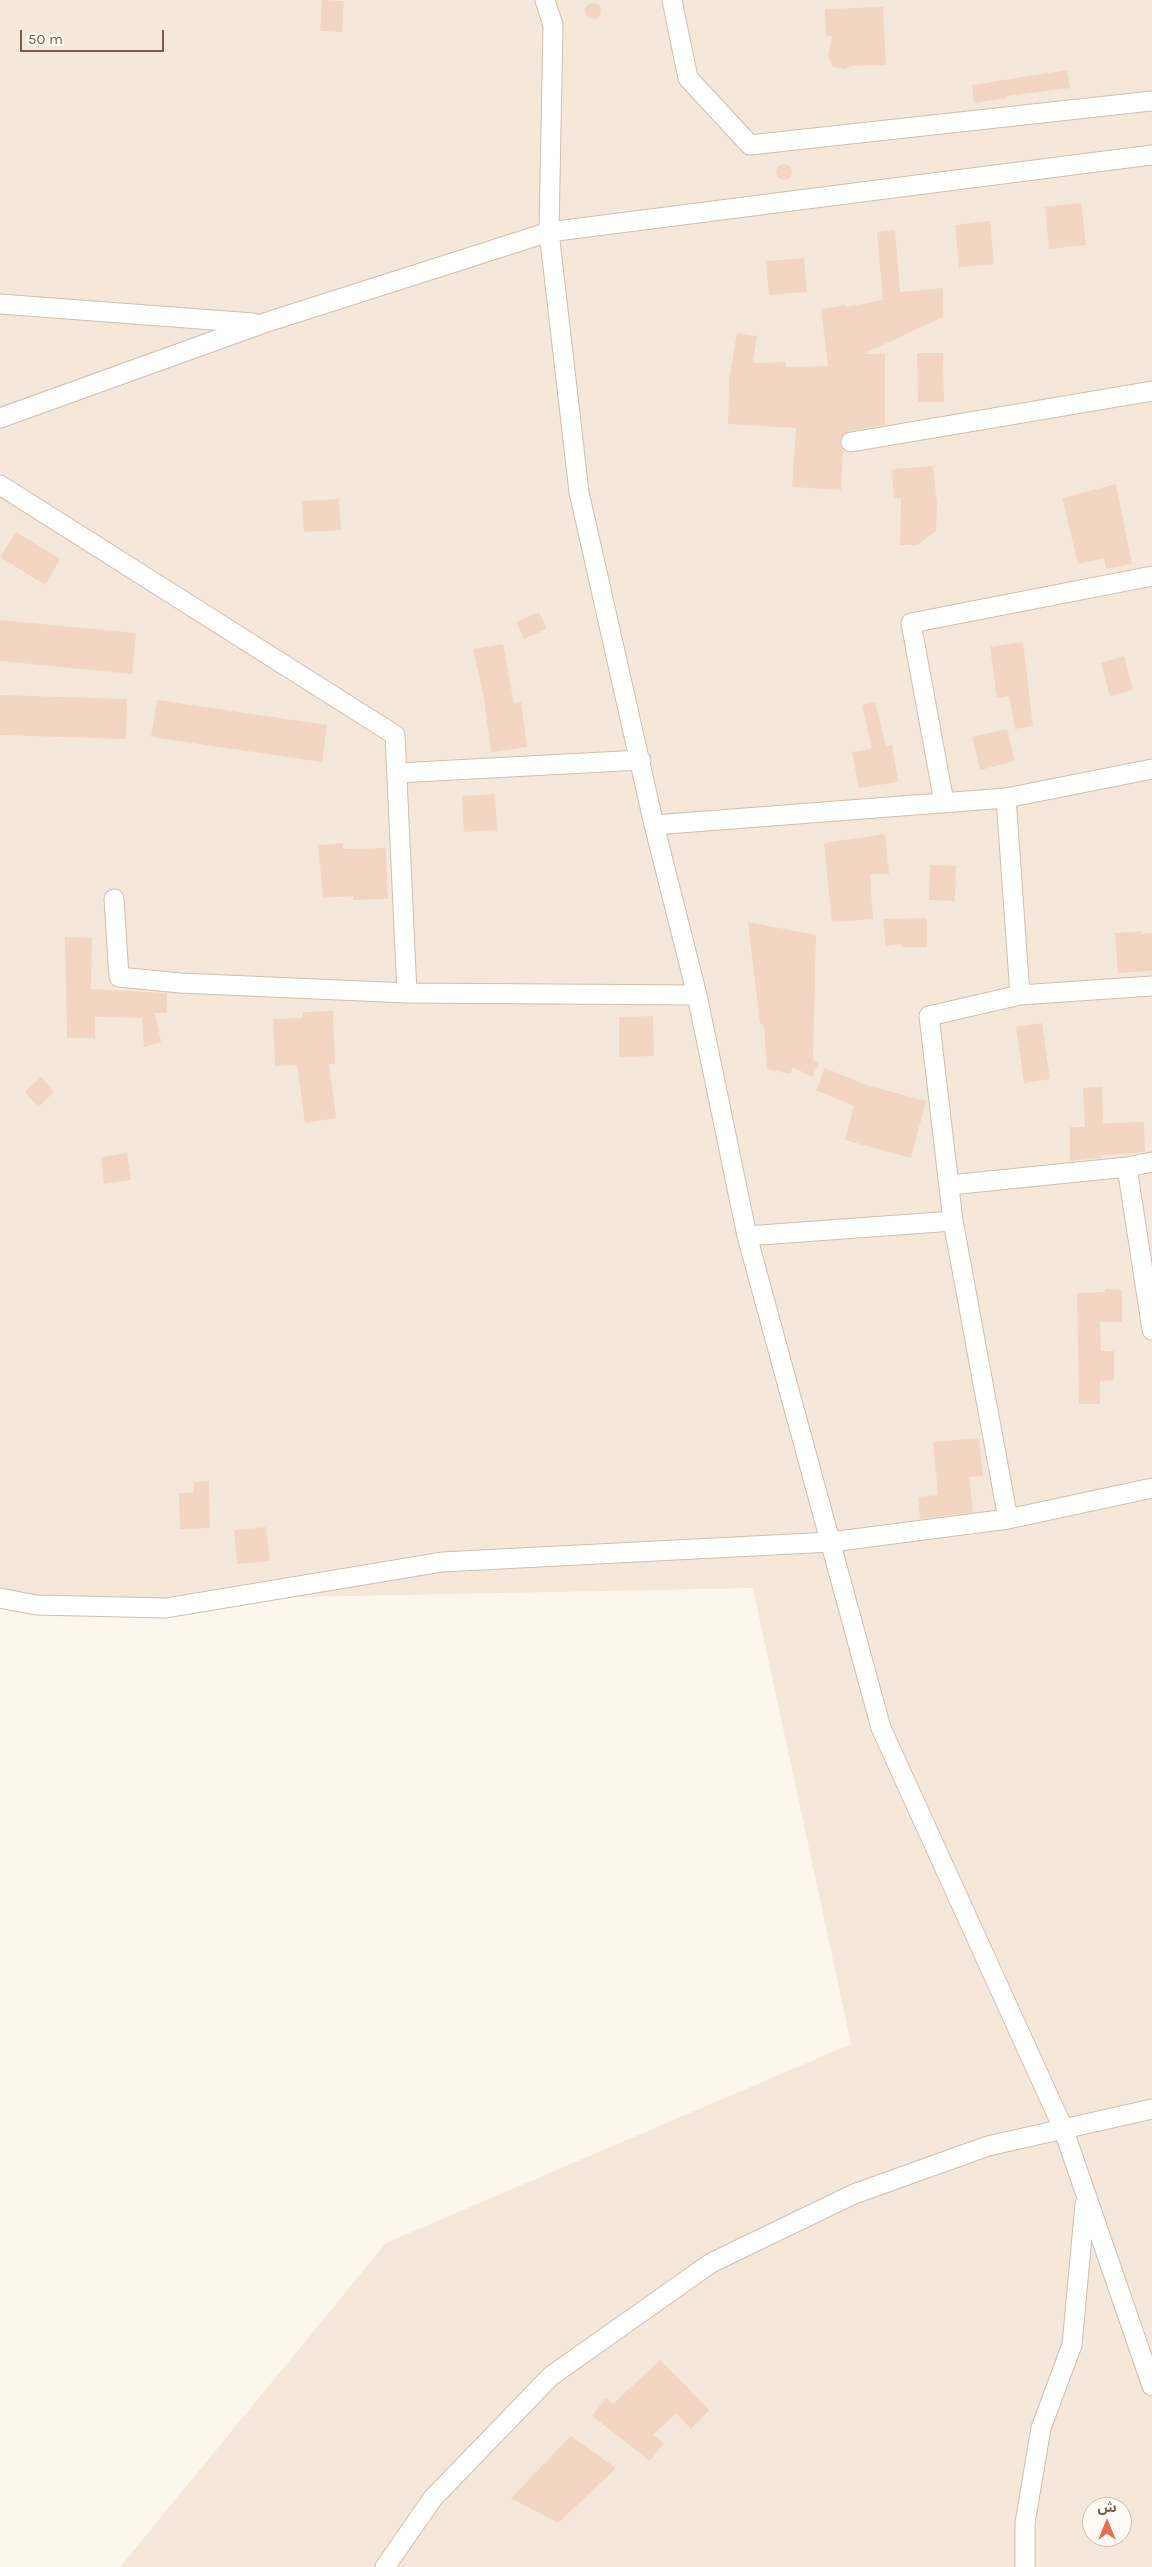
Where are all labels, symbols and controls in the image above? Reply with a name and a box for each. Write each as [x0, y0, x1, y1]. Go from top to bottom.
scale bar [22, 20, 166, 52]
text: 50 m [28, 30, 63, 48]
north arrow [1082, 2497, 1132, 2547]
text: ش [1097, 2499, 1117, 2516]

